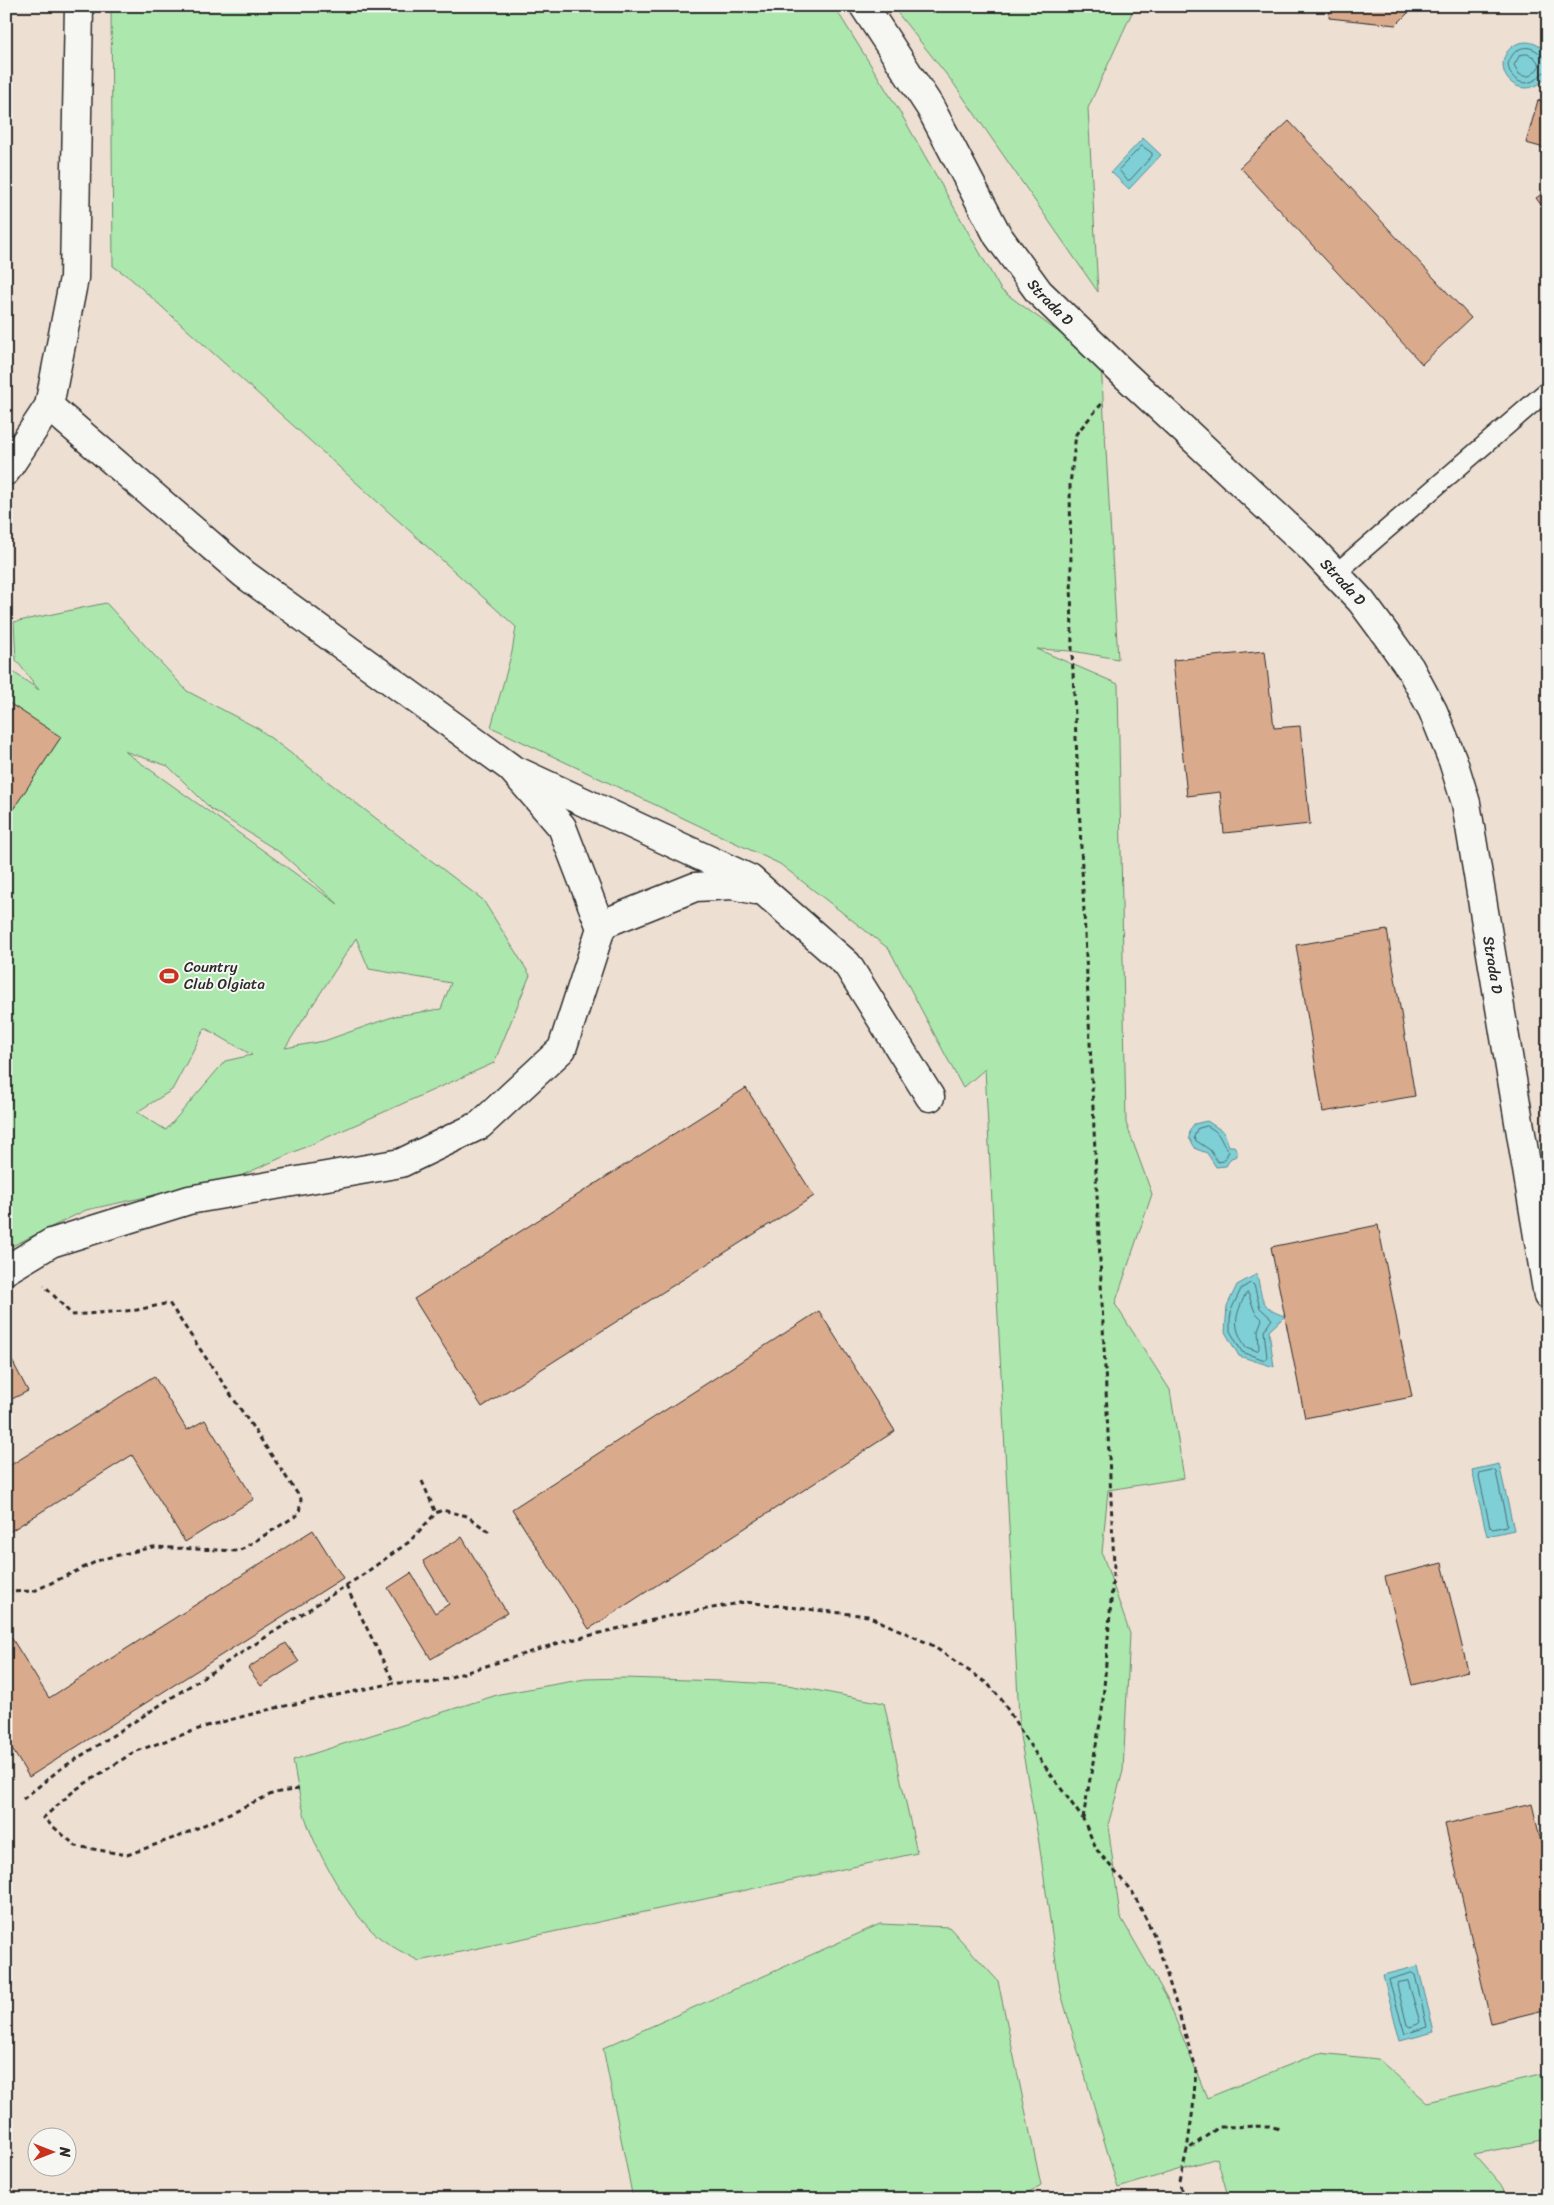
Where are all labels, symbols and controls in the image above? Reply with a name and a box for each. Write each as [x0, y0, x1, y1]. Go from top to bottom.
street label: Strada D [1020, 273, 1080, 332]
street label: Strada D [1314, 552, 1372, 612]
street label: Strada D [1475, 934, 1511, 996]
place label: Country Club Olgiata [184, 954, 265, 997]
sports icon: Country Club Olgiata [158, 965, 180, 987]
north arrow [28, 2128, 78, 2178]
text: N [52, 2146, 77, 2157]

